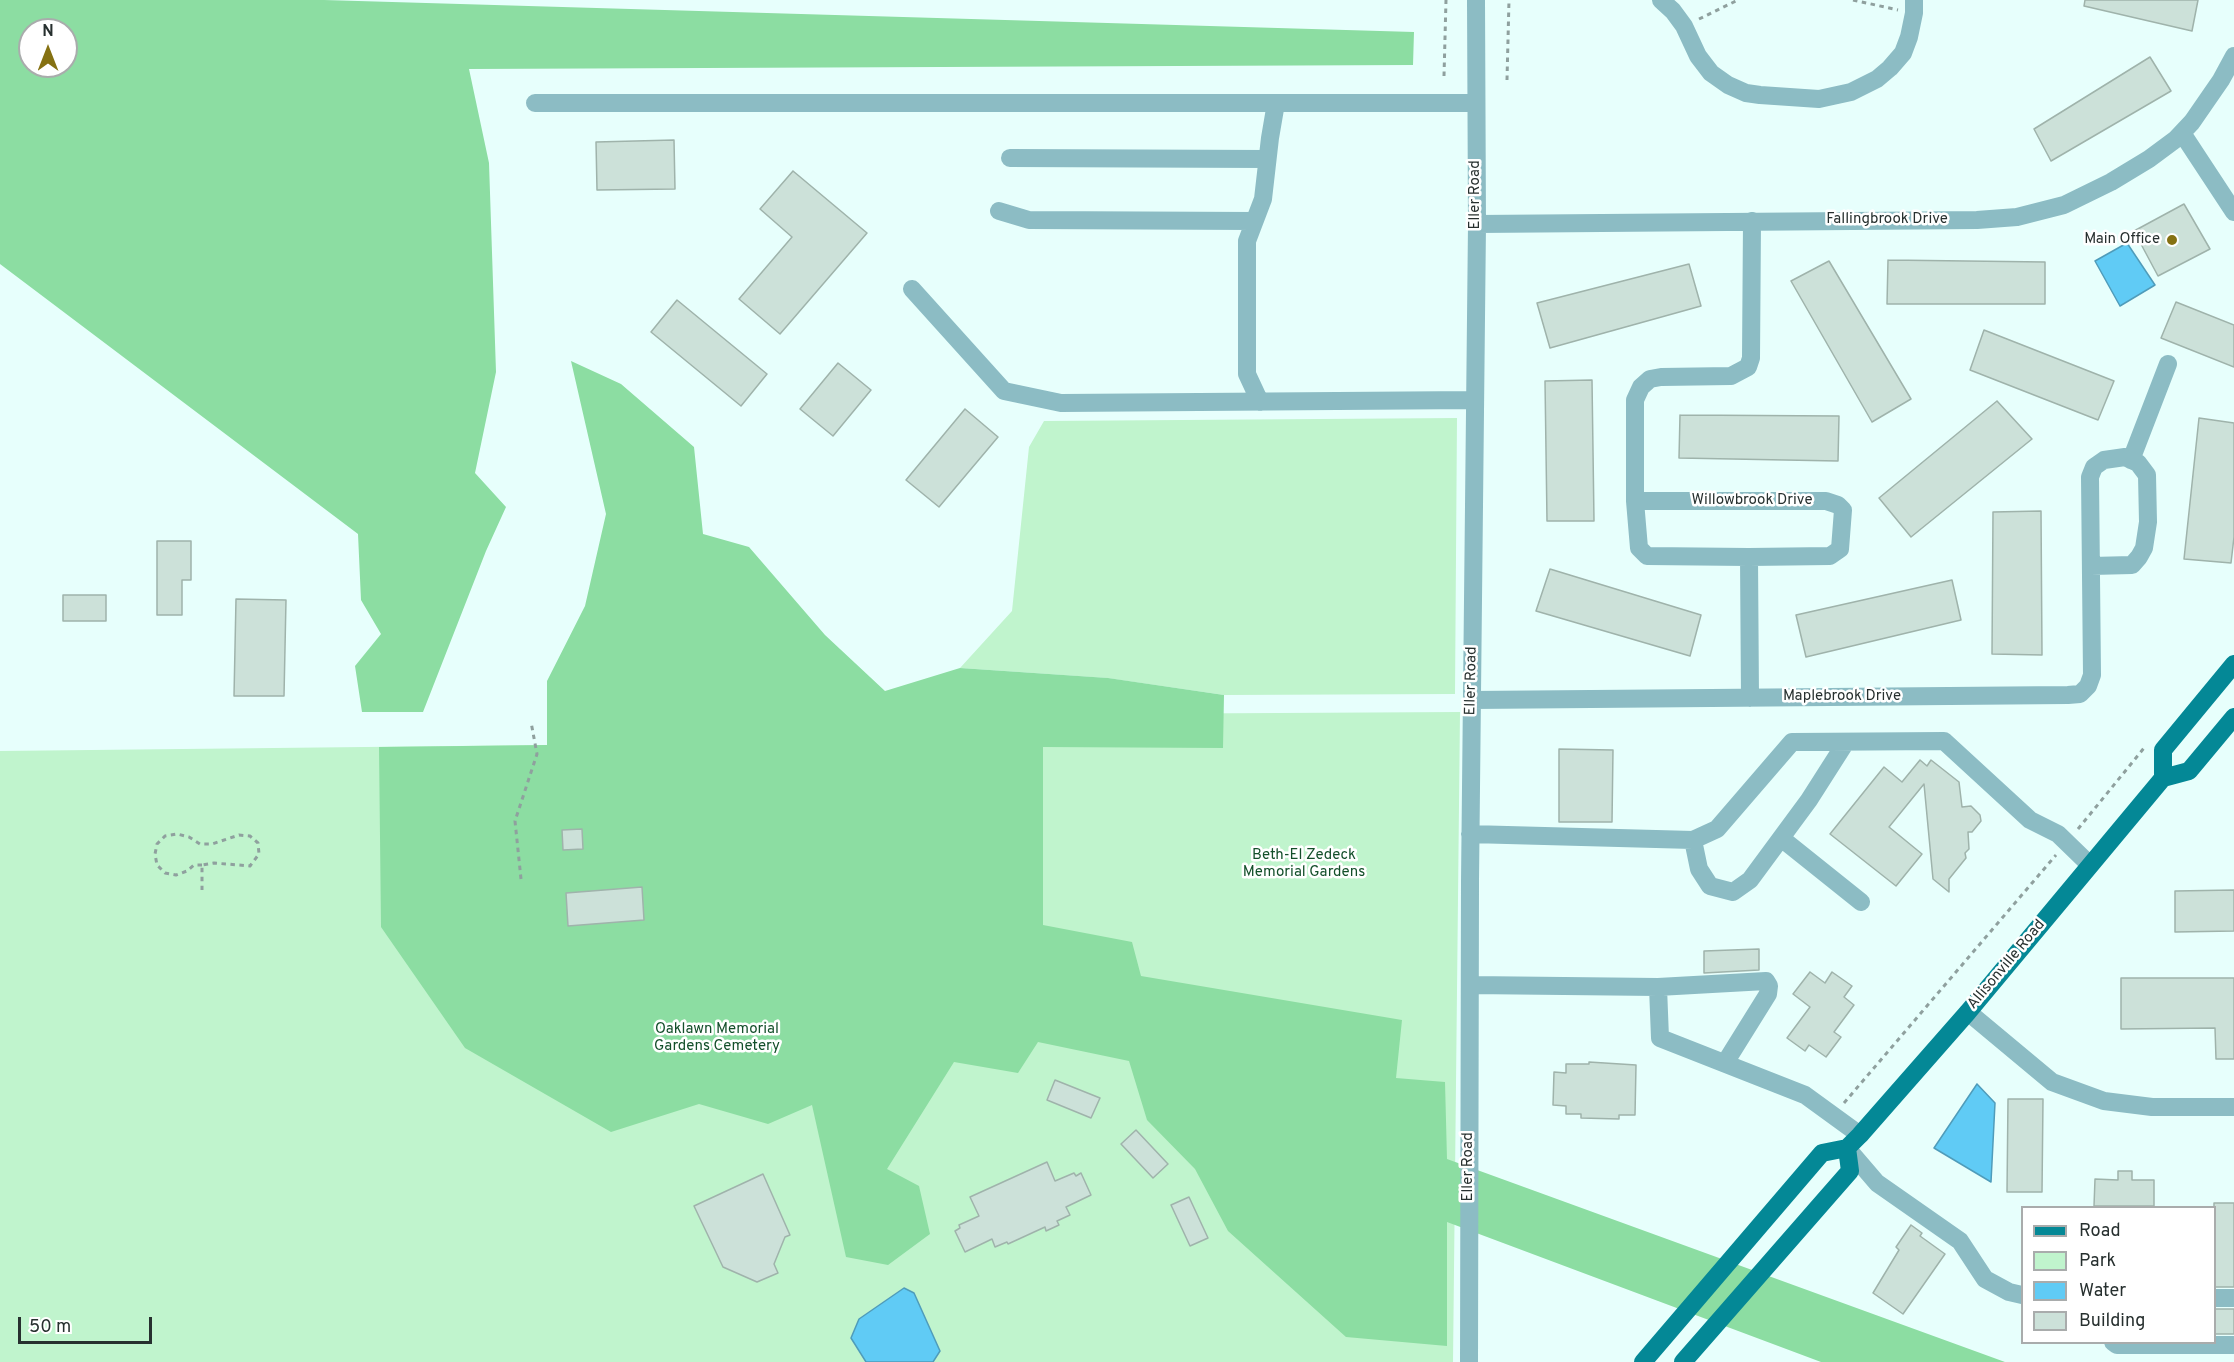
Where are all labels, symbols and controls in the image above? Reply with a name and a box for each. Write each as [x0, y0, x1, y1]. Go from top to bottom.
north arrow [18, 18, 78, 78]
text: N [42, 22, 54, 42]
street label: Eller Road [1467, 160, 1485, 230]
street label: Fallingbrook Drive [1826, 211, 1948, 229]
place label: Main Office [2084, 231, 2160, 249]
marker: Main Office [2165, 233, 2179, 247]
street label: Willowbrook Drive [1691, 492, 1813, 510]
street label: Eller Road [1462, 646, 1482, 716]
street label: Maplebrook Drive [1783, 688, 1901, 706]
park label: Beth-El Zedeck Memorial Gardens [1243, 847, 1365, 882]
street label: Allisonville Road [1964, 917, 2050, 1013]
park label: Oaklawn Memorial Gardens Cemetery [654, 1021, 780, 1056]
street label: Eller Road [1460, 1132, 1478, 1202]
legend [2021, 1206, 2216, 1344]
text: Road [2079, 1220, 2121, 1243]
text: Park [2079, 1250, 2116, 1273]
text: Water [2079, 1280, 2126, 1303]
scale bar [21, 1305, 154, 1343]
text: Building [2079, 1310, 2145, 1333]
text: 50 m [29, 1316, 71, 1339]

